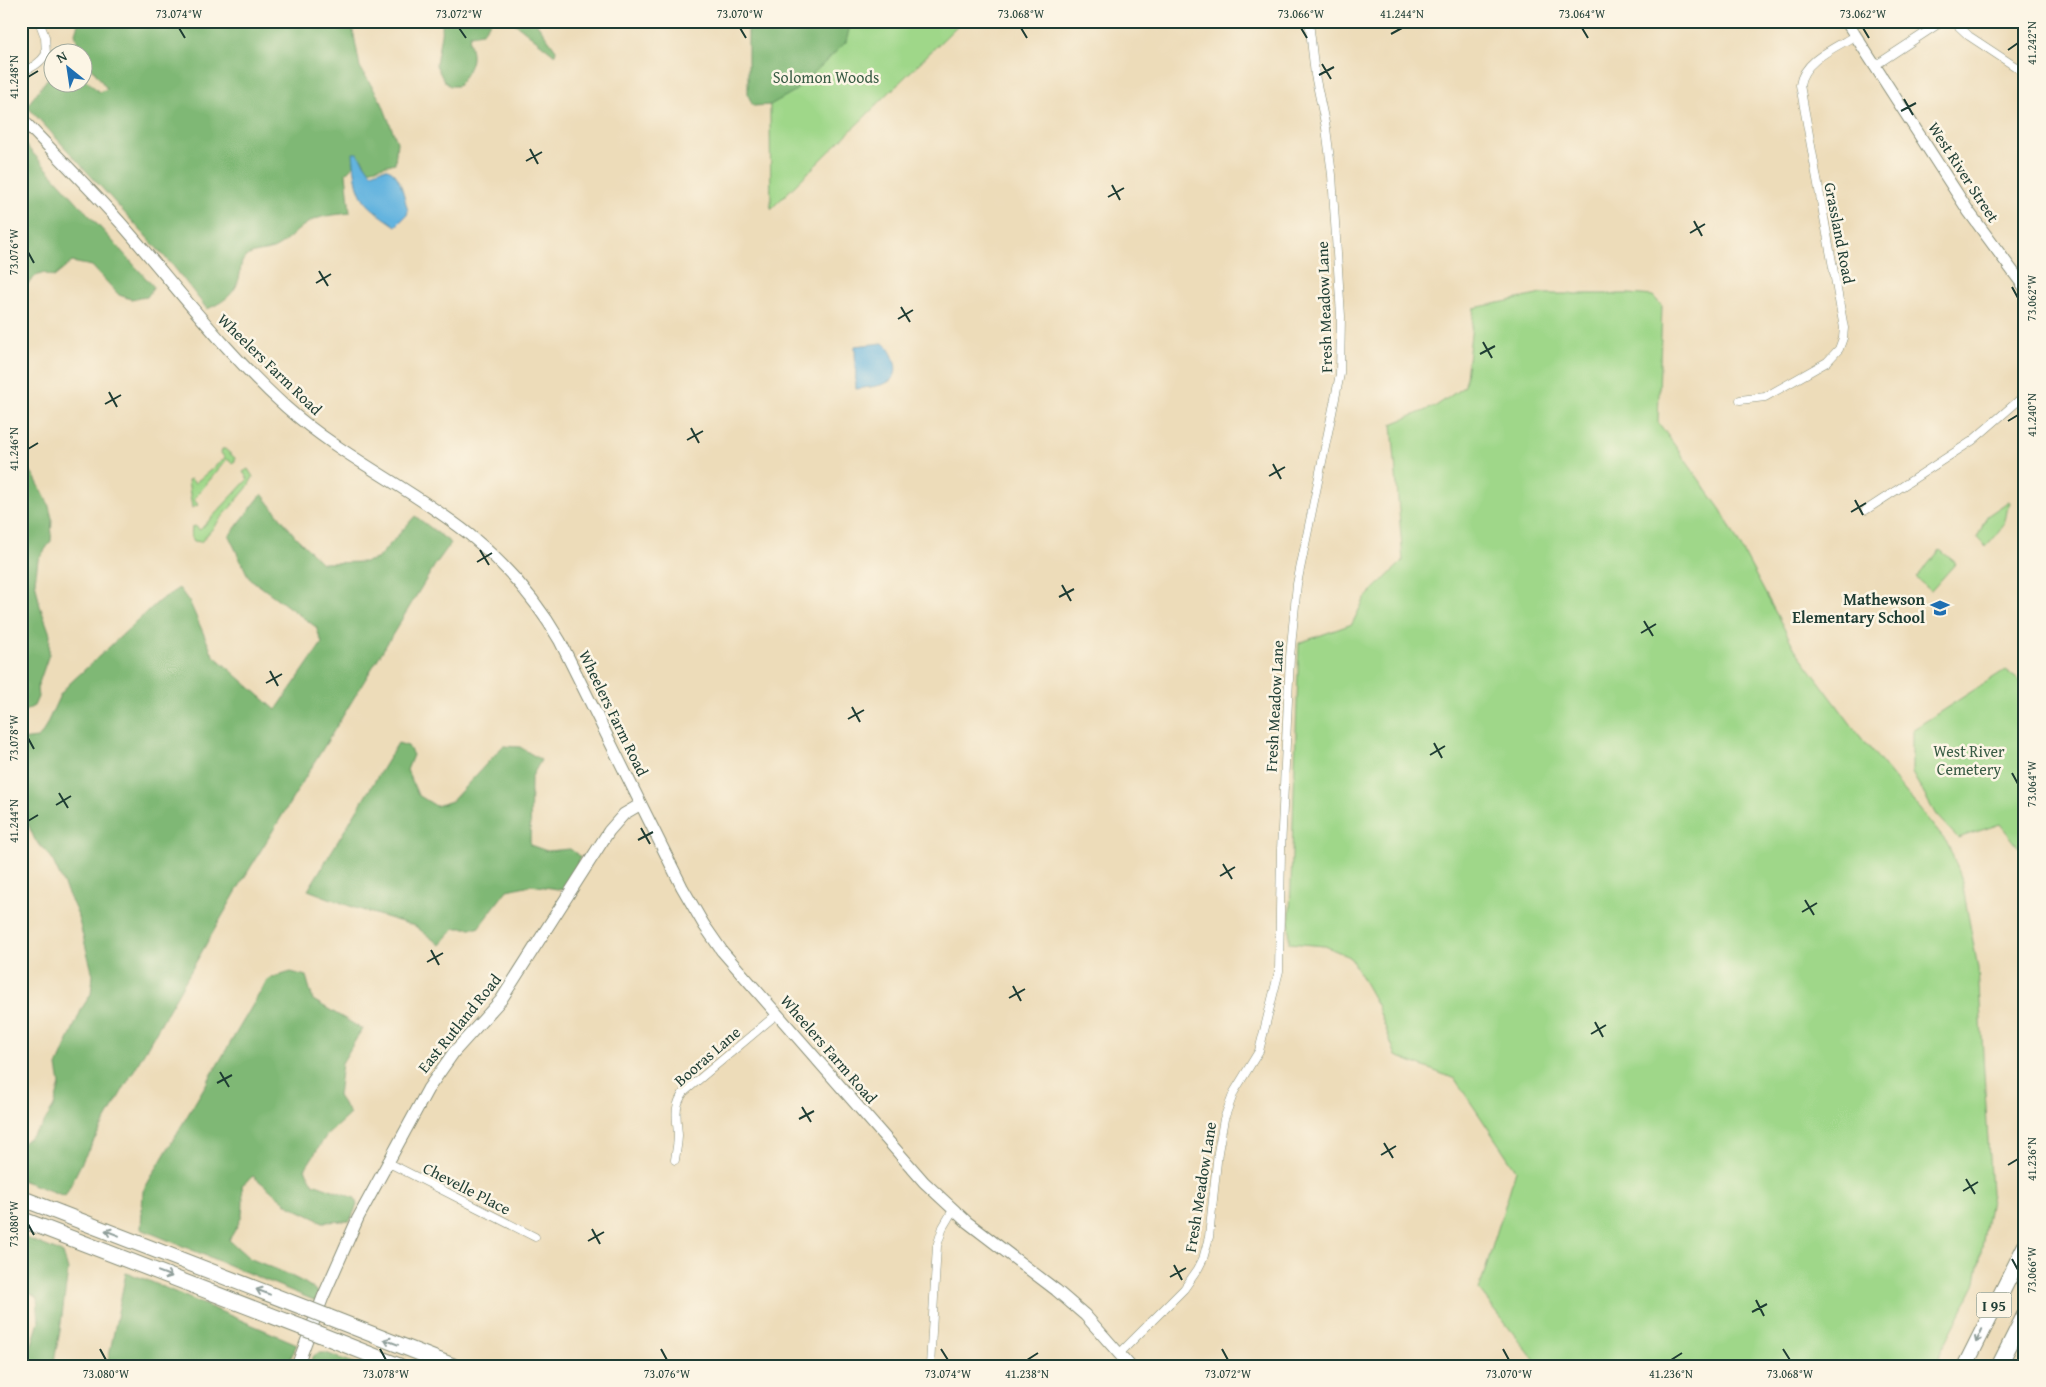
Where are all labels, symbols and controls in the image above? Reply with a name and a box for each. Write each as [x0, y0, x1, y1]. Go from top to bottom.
text: 73.074°W [156, 5, 203, 22]
text: 73.072°W [436, 5, 483, 22]
text: 73.070°W [717, 5, 764, 22]
text: 73.068°W [998, 5, 1045, 22]
text: 73.066°W [1278, 5, 1325, 22]
text: 41.244°N [1380, 5, 1424, 22]
text: 73.064°W [1559, 5, 1606, 22]
text: 73.062°W [1840, 5, 1887, 22]
text: 41.242°N [2023, 21, 2040, 65]
north arrow [42, 42, 92, 92]
text: N [52, 45, 71, 68]
text: 41.248°N [5, 55, 22, 99]
park label: Solomon Woods [773, 65, 879, 89]
street label: West River Street [1923, 117, 2006, 227]
street label: Grassland Road [1818, 180, 1862, 286]
text: 73.076°W [5, 228, 22, 275]
street label: Fresh Meadow Lane [1310, 241, 1338, 373]
text: 73.062°W [2023, 274, 2040, 321]
street label: Wheelers Farm Road [212, 308, 328, 421]
text: 41.240°N [2023, 393, 2040, 437]
text: 41.246°N [5, 427, 22, 471]
place label: Mathewson Elementary School [1792, 587, 1926, 629]
school or university icon: Mathewson Elementary School [1929, 597, 1951, 619]
street label: Fresh Meadow Lane [1259, 640, 1289, 772]
street label: Wheelers Farm Road [573, 646, 655, 780]
text: 73.078°W [5, 714, 22, 761]
park label: West River Cemetery [1933, 739, 2005, 781]
text: 73.064°W [2023, 760, 2040, 807]
text: 41.244°N [5, 799, 22, 843]
street label: East Rutland Road [412, 968, 507, 1078]
street label: Wheelers Farm Road [775, 989, 883, 1109]
street label: Booras Lane [669, 1020, 745, 1092]
street label: Fresh Meadow Lane [1178, 1120, 1222, 1254]
text: 41.236°N [2023, 1137, 2040, 1181]
street label: Chevelle Place [419, 1156, 515, 1220]
text: 73.080°W [5, 1200, 22, 1247]
one-way arrow [104, 1228, 120, 1237]
text: 73.066°W [2023, 1246, 2040, 1293]
one-way arrow [157, 1271, 172, 1280]
one-way arrow [256, 1286, 271, 1296]
road number: I 95 [1976, 1292, 2012, 1318]
one-way arrow [1974, 1328, 1983, 1343]
one-way arrow [384, 1336, 399, 1346]
text: 73.080°W [83, 1365, 130, 1382]
text: 73.078°W [363, 1365, 410, 1382]
text: 73.076°W [644, 1365, 691, 1382]
text: 73.074°W [925, 1365, 972, 1382]
text: 41.238°N [1005, 1365, 1049, 1382]
text: 73.072°W [1205, 1365, 1252, 1382]
text: 73.070°W [1486, 1365, 1533, 1382]
text: 41.236°N [1649, 1365, 1693, 1382]
text: 73.068°W [1767, 1365, 1814, 1382]

